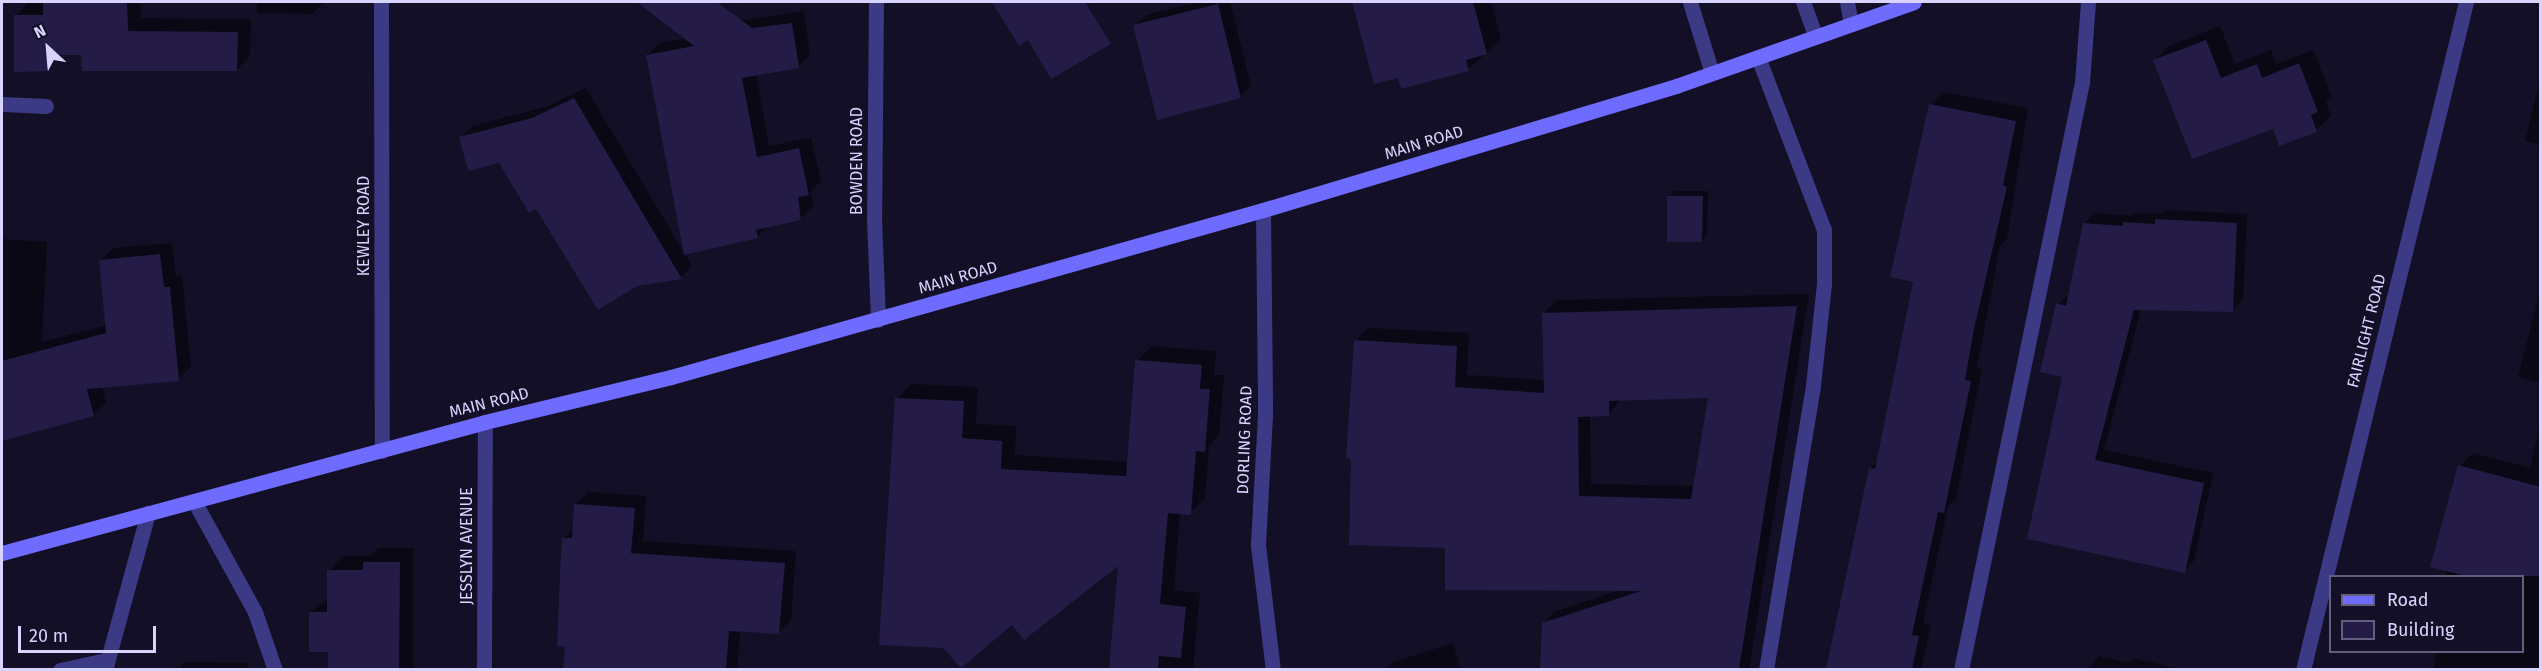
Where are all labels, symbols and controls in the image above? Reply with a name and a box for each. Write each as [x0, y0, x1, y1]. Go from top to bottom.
north arrow [18, 18, 78, 78]
text: N [31, 21, 49, 42]
street label: BOWDEN ROAD [847, 107, 867, 215]
street label: MAIN ROAD [1382, 122, 1466, 164]
street label: KEWLEY ROAD [354, 176, 374, 276]
street label: MAIN ROAD [916, 258, 1000, 298]
street label: FAIRLIGHT ROAD [2344, 272, 2390, 390]
street label: MAIN ROAD [447, 384, 531, 422]
street label: DORLING ROAD [1234, 385, 1256, 495]
street label: JESSLYN AVENUE [457, 487, 477, 605]
legend [2329, 575, 2524, 653]
text: Road [2387, 589, 2429, 611]
scale bar [21, 614, 159, 652]
text: Building [2387, 619, 2454, 641]
text: 20 m [29, 625, 68, 647]

